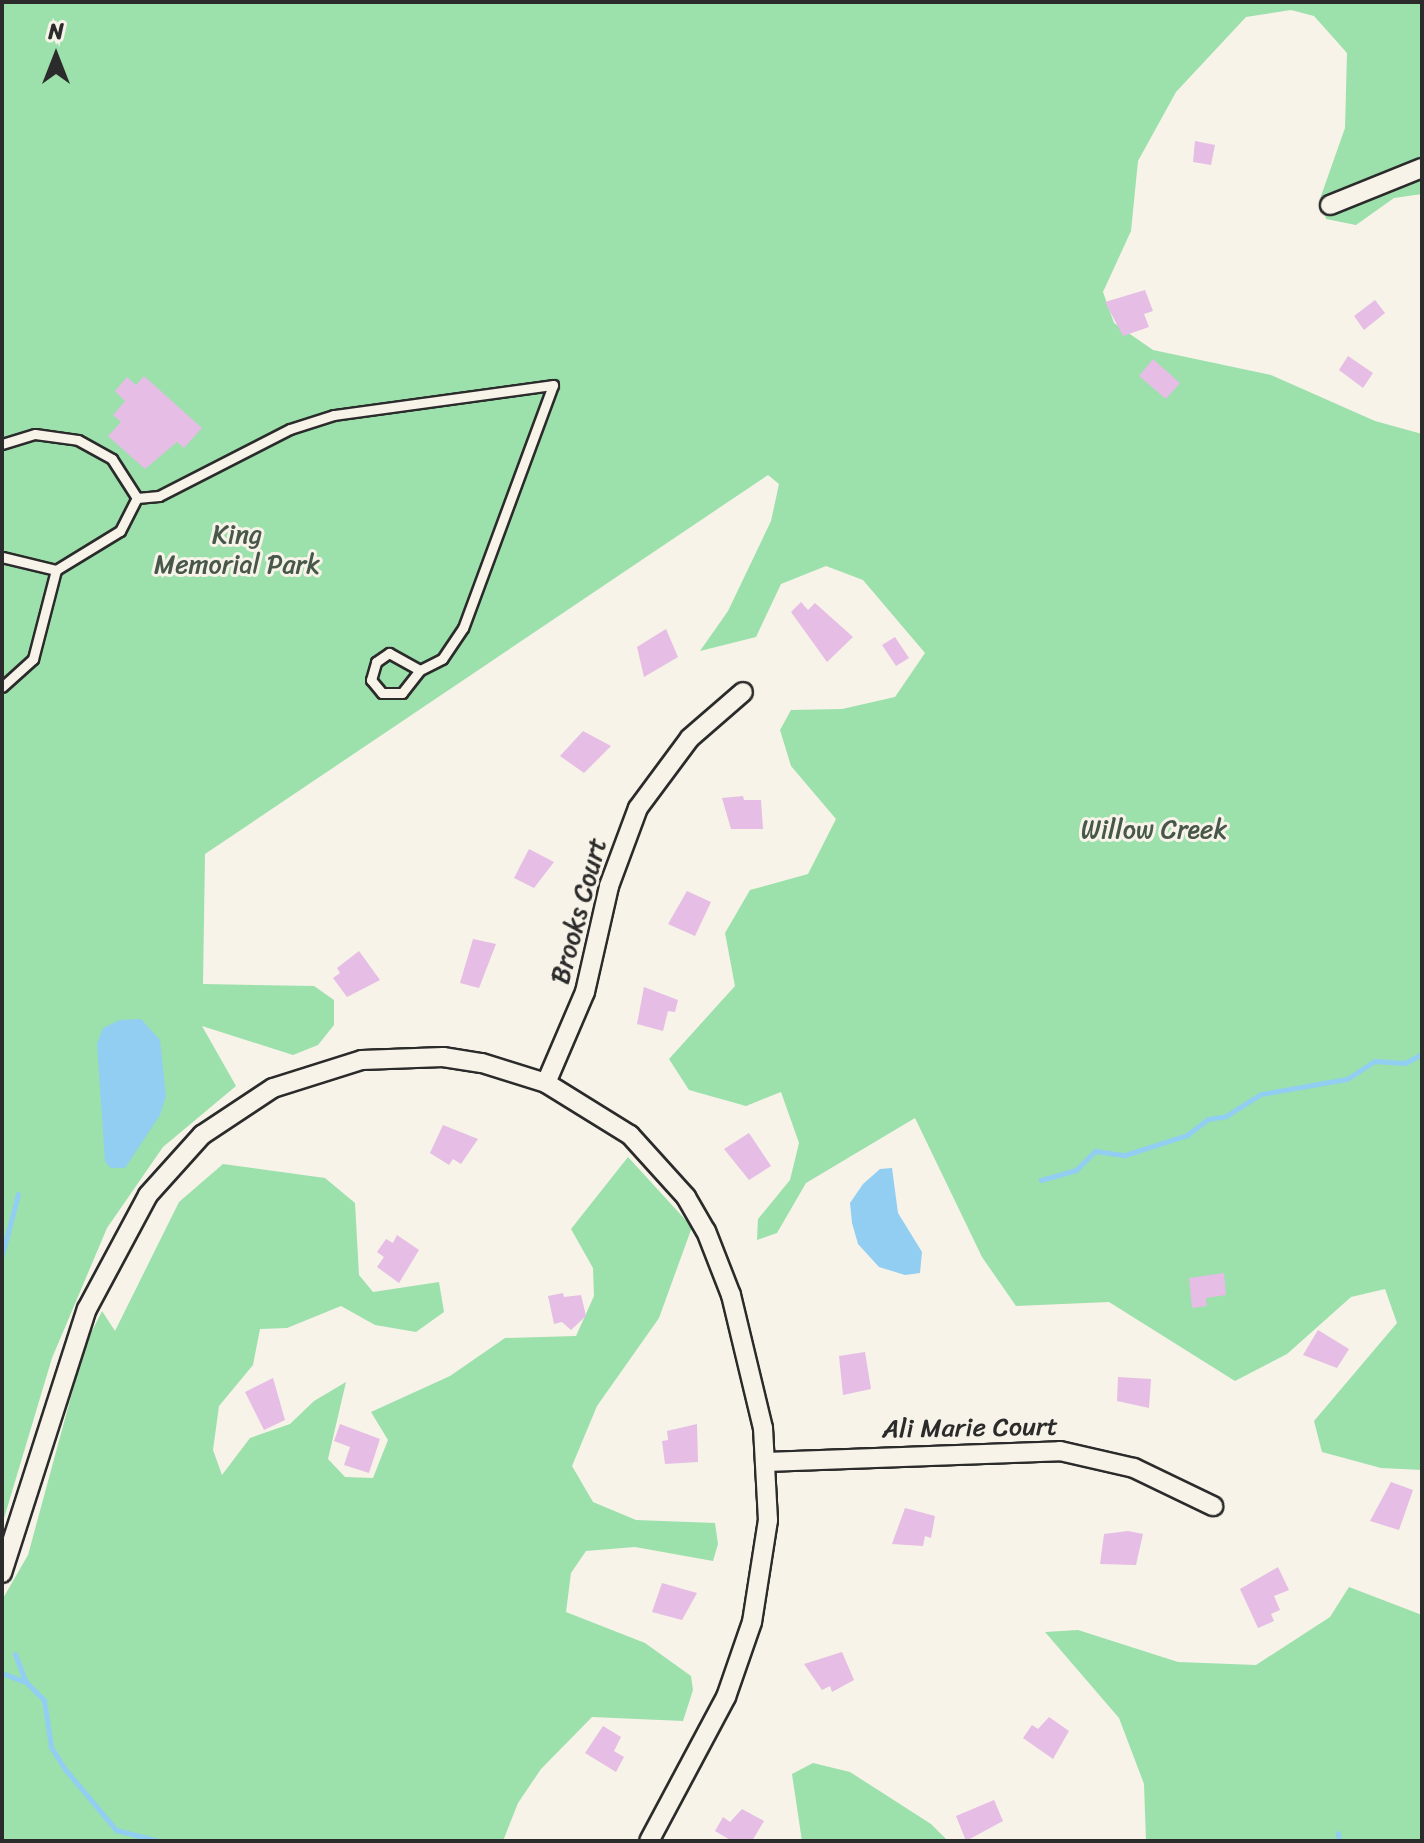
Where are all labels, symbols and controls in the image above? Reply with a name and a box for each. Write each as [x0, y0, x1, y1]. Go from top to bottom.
text: N [48, 12, 64, 51]
north arrow [16, 16, 96, 96]
park label: King Memorial Park [154, 519, 320, 580]
park label: Willow Creek [1080, 814, 1228, 846]
street label: Brooks Court [545, 834, 613, 988]
street label: Ali Marie Court [882, 1411, 1058, 1445]

